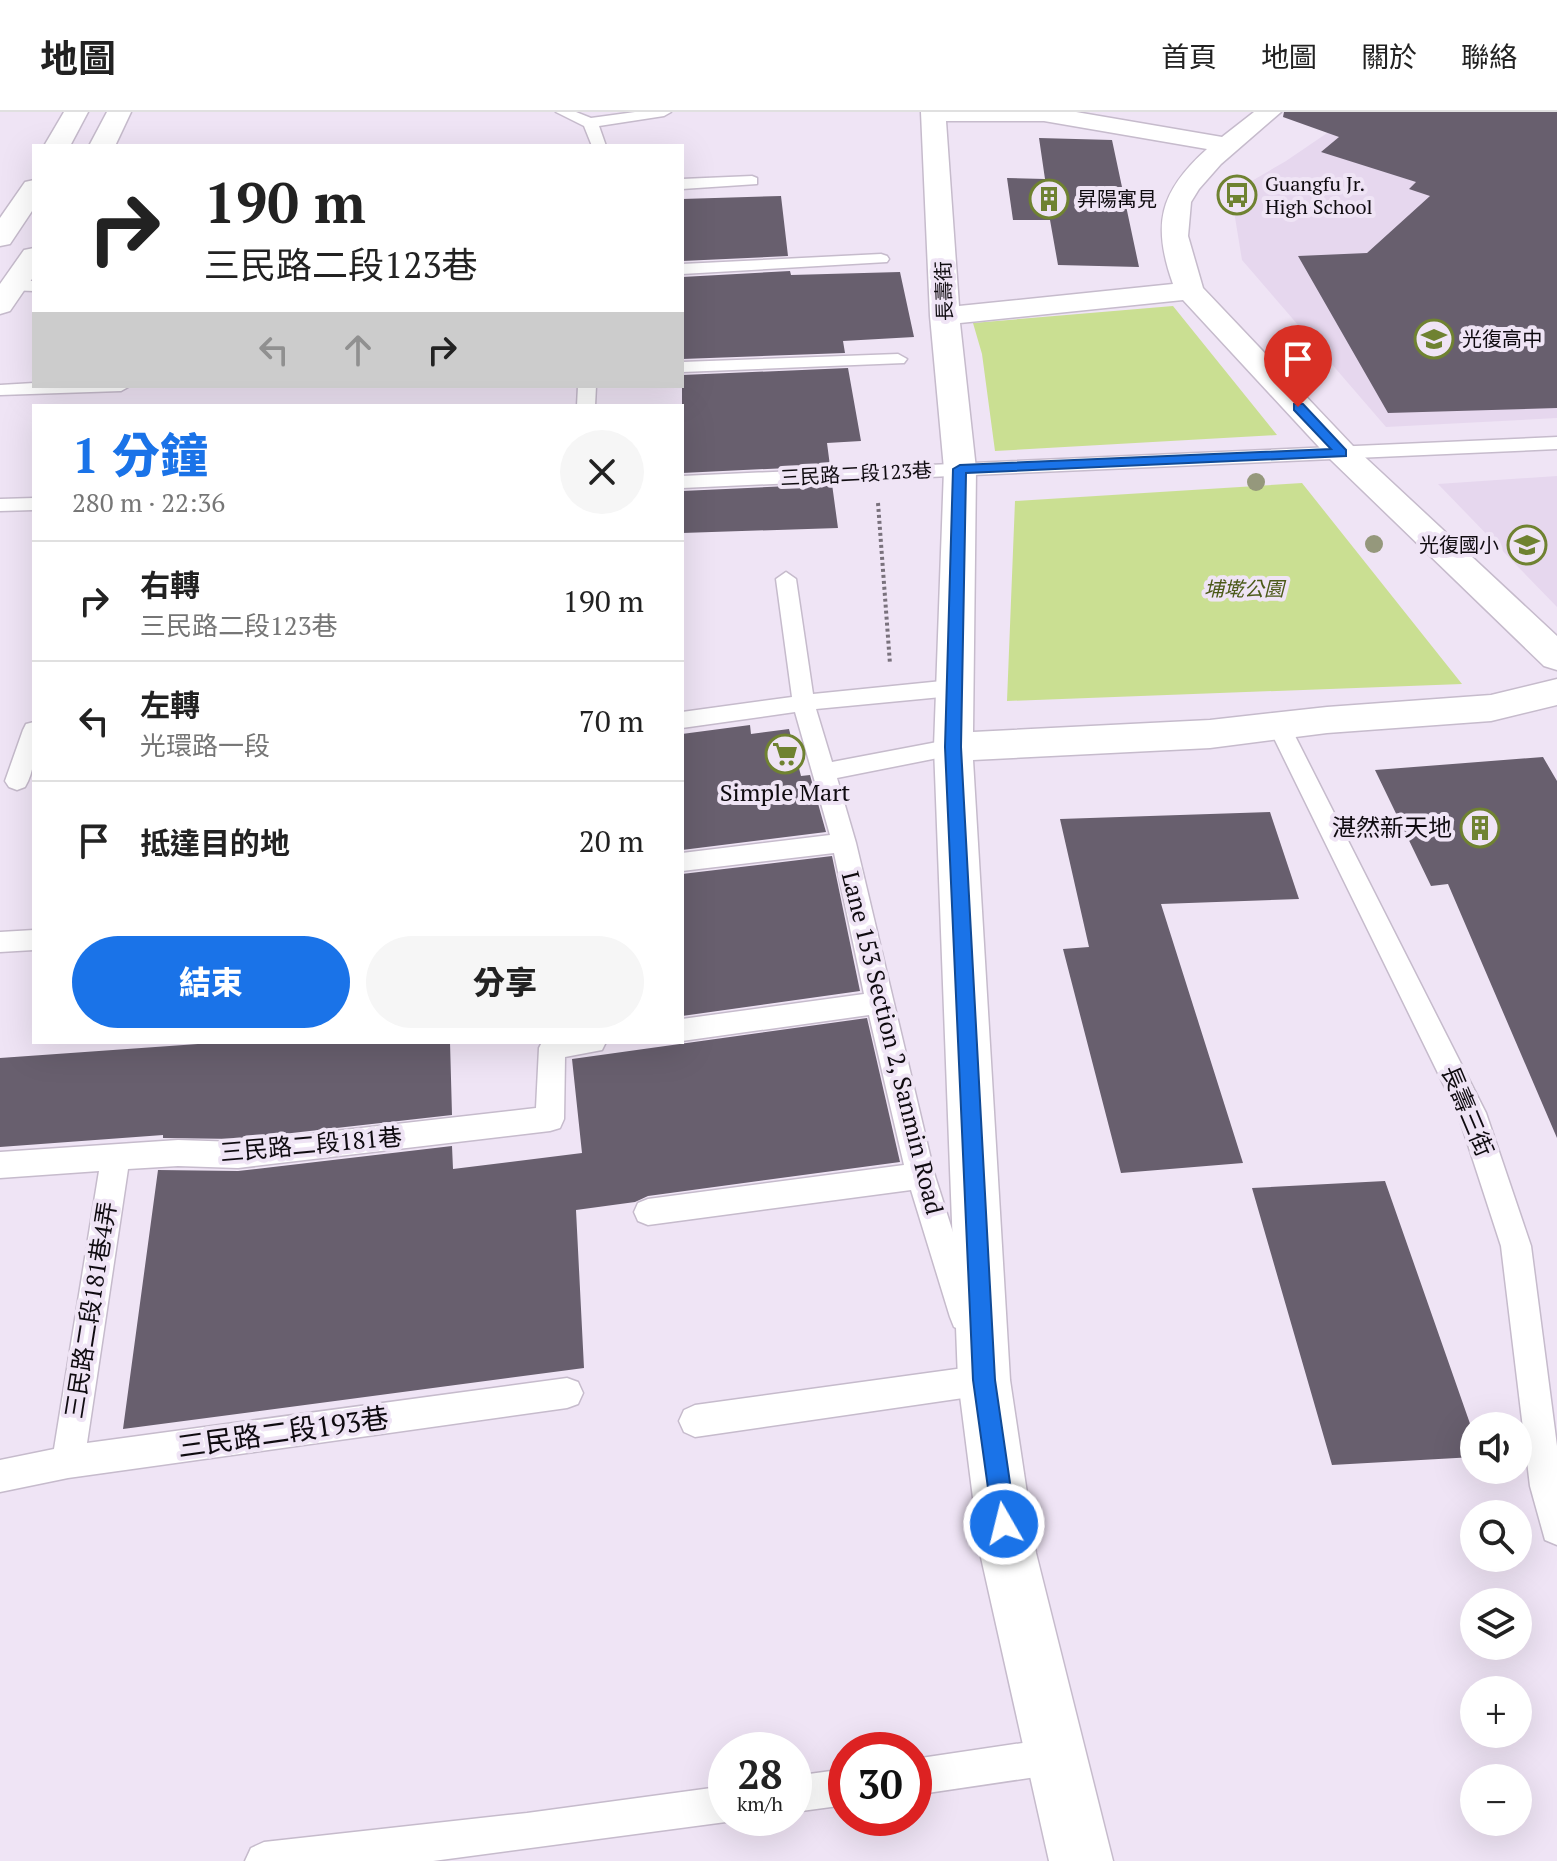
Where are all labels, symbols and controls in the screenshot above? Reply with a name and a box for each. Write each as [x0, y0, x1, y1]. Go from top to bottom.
text: 地圖 [40, 33, 116, 83]
text: 首頁 [1161, 38, 1217, 75]
text: 地圖 [1261, 38, 1317, 75]
text: 關於 [1361, 38, 1417, 75]
text: 聯絡 [1461, 38, 1517, 75]
text: 190 m [204, 165, 366, 239]
place label: Guangfu Jr. High School [1265, 170, 1373, 220]
bus stop icon: Guangfu Jr. High School [1216, 174, 1258, 216]
icon: right [72, 176, 176, 280]
building icon: 昇陽寓見 [1028, 178, 1070, 220]
place label: 昇陽寓見 [1077, 185, 1157, 212]
text: 三民路二段123巷 [204, 241, 478, 288]
street label: 長壽街 [929, 261, 958, 321]
school or university icon: 光復高中 [1413, 318, 1455, 360]
pin [1264, 325, 1332, 407]
place label: 光復高中 [1462, 325, 1542, 352]
icon: left [252, 328, 296, 372]
icon: ahead [336, 328, 380, 372]
icon: right [420, 328, 464, 372]
icon: arrive [1276, 337, 1320, 381]
text: 1 分鐘 [72, 423, 208, 487]
button: close [560, 430, 644, 514]
street label: 三民路二段123巷 [779, 456, 933, 491]
text: 280 m · 22:36 [72, 485, 225, 519]
school or university icon: 光復國小 [1506, 524, 1548, 566]
place label: 光復國小 [1419, 531, 1499, 558]
text: 右轉 [140, 565, 200, 605]
park label: 埔墘公園 [1204, 575, 1287, 602]
icon: right [72, 579, 116, 623]
text: 190 m [563, 581, 644, 621]
text: 三民路二段123巷 [140, 608, 338, 642]
text: 左轉 [140, 685, 200, 725]
icon: left [72, 699, 116, 743]
text: 70 m [579, 701, 644, 741]
text: 光環路一段 [140, 728, 270, 762]
supermarket icon: Simple Mart [764, 733, 806, 775]
place label: Simple Mart [720, 776, 850, 808]
building icon: 湛然新天地 [1459, 807, 1501, 849]
place label: 湛然新天地 [1332, 811, 1452, 843]
icon: arrive [72, 819, 116, 863]
text: 20 m [579, 821, 644, 861]
text: 抵達目的地 [140, 823, 290, 863]
street label: Lane 153 Section 2, Sanmin Road [835, 868, 951, 1218]
button: 結束 [72, 936, 350, 1028]
button: 分享 [366, 936, 644, 1028]
street label: 長壽三街 [1434, 1060, 1501, 1161]
street label: 三民路二段181巷 [219, 1120, 403, 1168]
street label: 三民路二段181巷4弄 [57, 1199, 123, 1421]
street label: 三民路二段193巷 [175, 1398, 391, 1465]
map controls [1460, 1412, 1532, 1836]
button: sound [1460, 1412, 1532, 1484]
position arrow [962, 1482, 1046, 1566]
button: search [1460, 1500, 1532, 1572]
button: layers [1460, 1588, 1532, 1660]
button: + [1460, 1676, 1532, 1748]
speed limit sign: 30 [828, 1732, 932, 1836]
text: 28 [737, 1747, 783, 1800]
button: − [1460, 1764, 1532, 1836]
text: km/h [737, 1790, 783, 1817]

